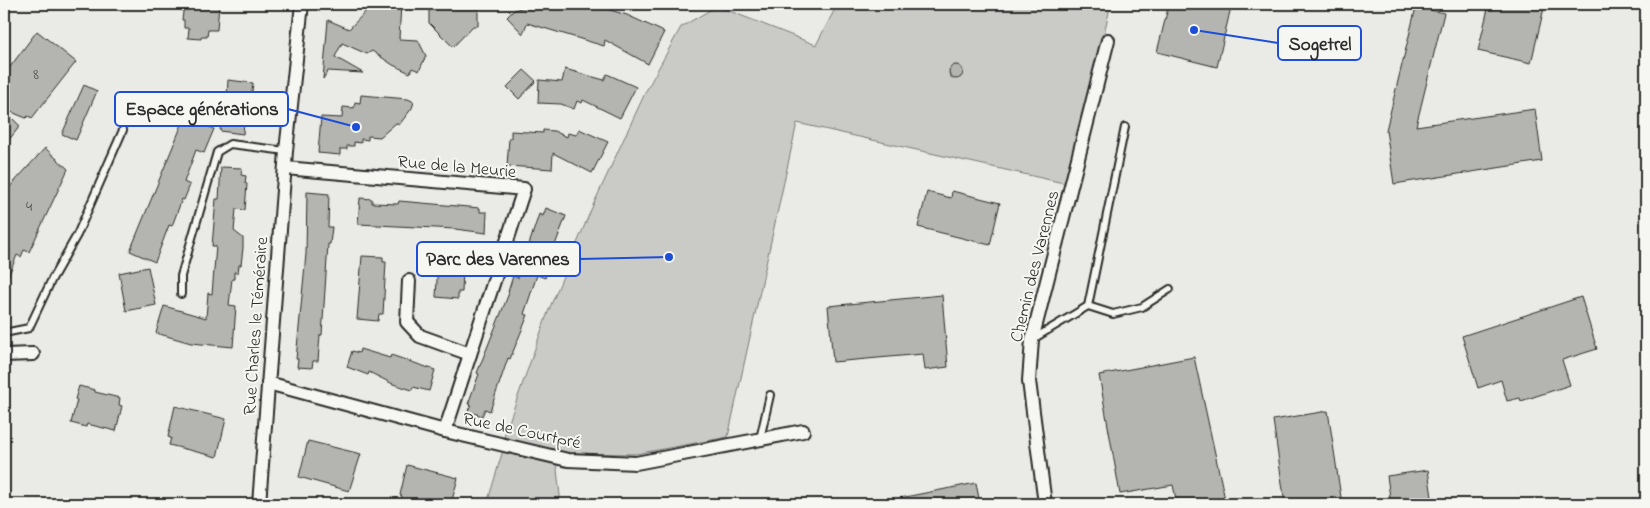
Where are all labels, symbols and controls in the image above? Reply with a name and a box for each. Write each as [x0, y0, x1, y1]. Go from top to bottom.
callout: Sogetrel [1278, 26, 1361, 60]
text: Sogetrel [1288, 32, 1352, 61]
house number: 8 [33, 64, 39, 86]
callout: Espace générations [115, 92, 288, 126]
text: Espace générations [125, 97, 279, 126]
street label: Rue de la Meurie [397, 150, 518, 186]
street label: Chemin des Varennes [1004, 188, 1067, 345]
house number: 4 [26, 196, 32, 218]
street label: Rue Charles le Téméraire [238, 235, 276, 416]
callout: Parc des Varennes [417, 242, 580, 276]
text: Parc des Varennes [426, 247, 570, 274]
street label: Rue de Courtpré [460, 407, 584, 457]

